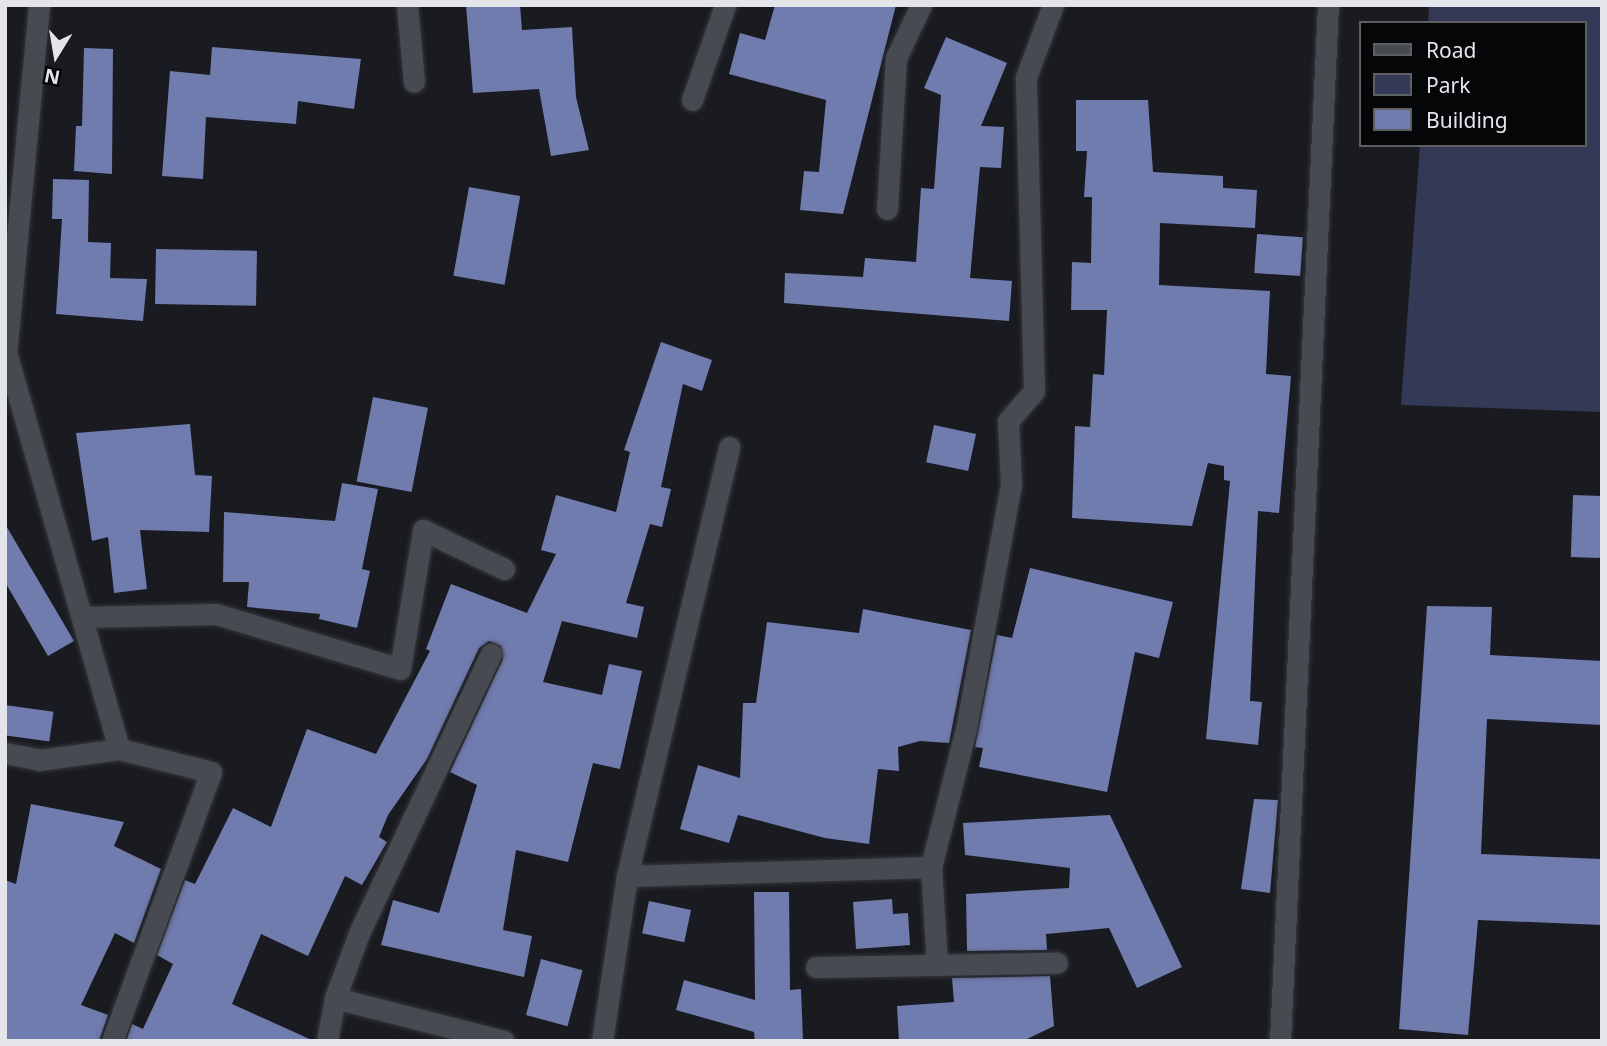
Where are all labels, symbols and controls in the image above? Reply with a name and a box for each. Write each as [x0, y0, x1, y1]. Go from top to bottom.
north arrow [21, 21, 91, 91]
legend [1358, 21, 1586, 147]
text: Road [1426, 36, 1476, 64]
text: N [42, 62, 62, 91]
text: Park [1426, 71, 1470, 99]
text: Building [1426, 106, 1508, 134]

